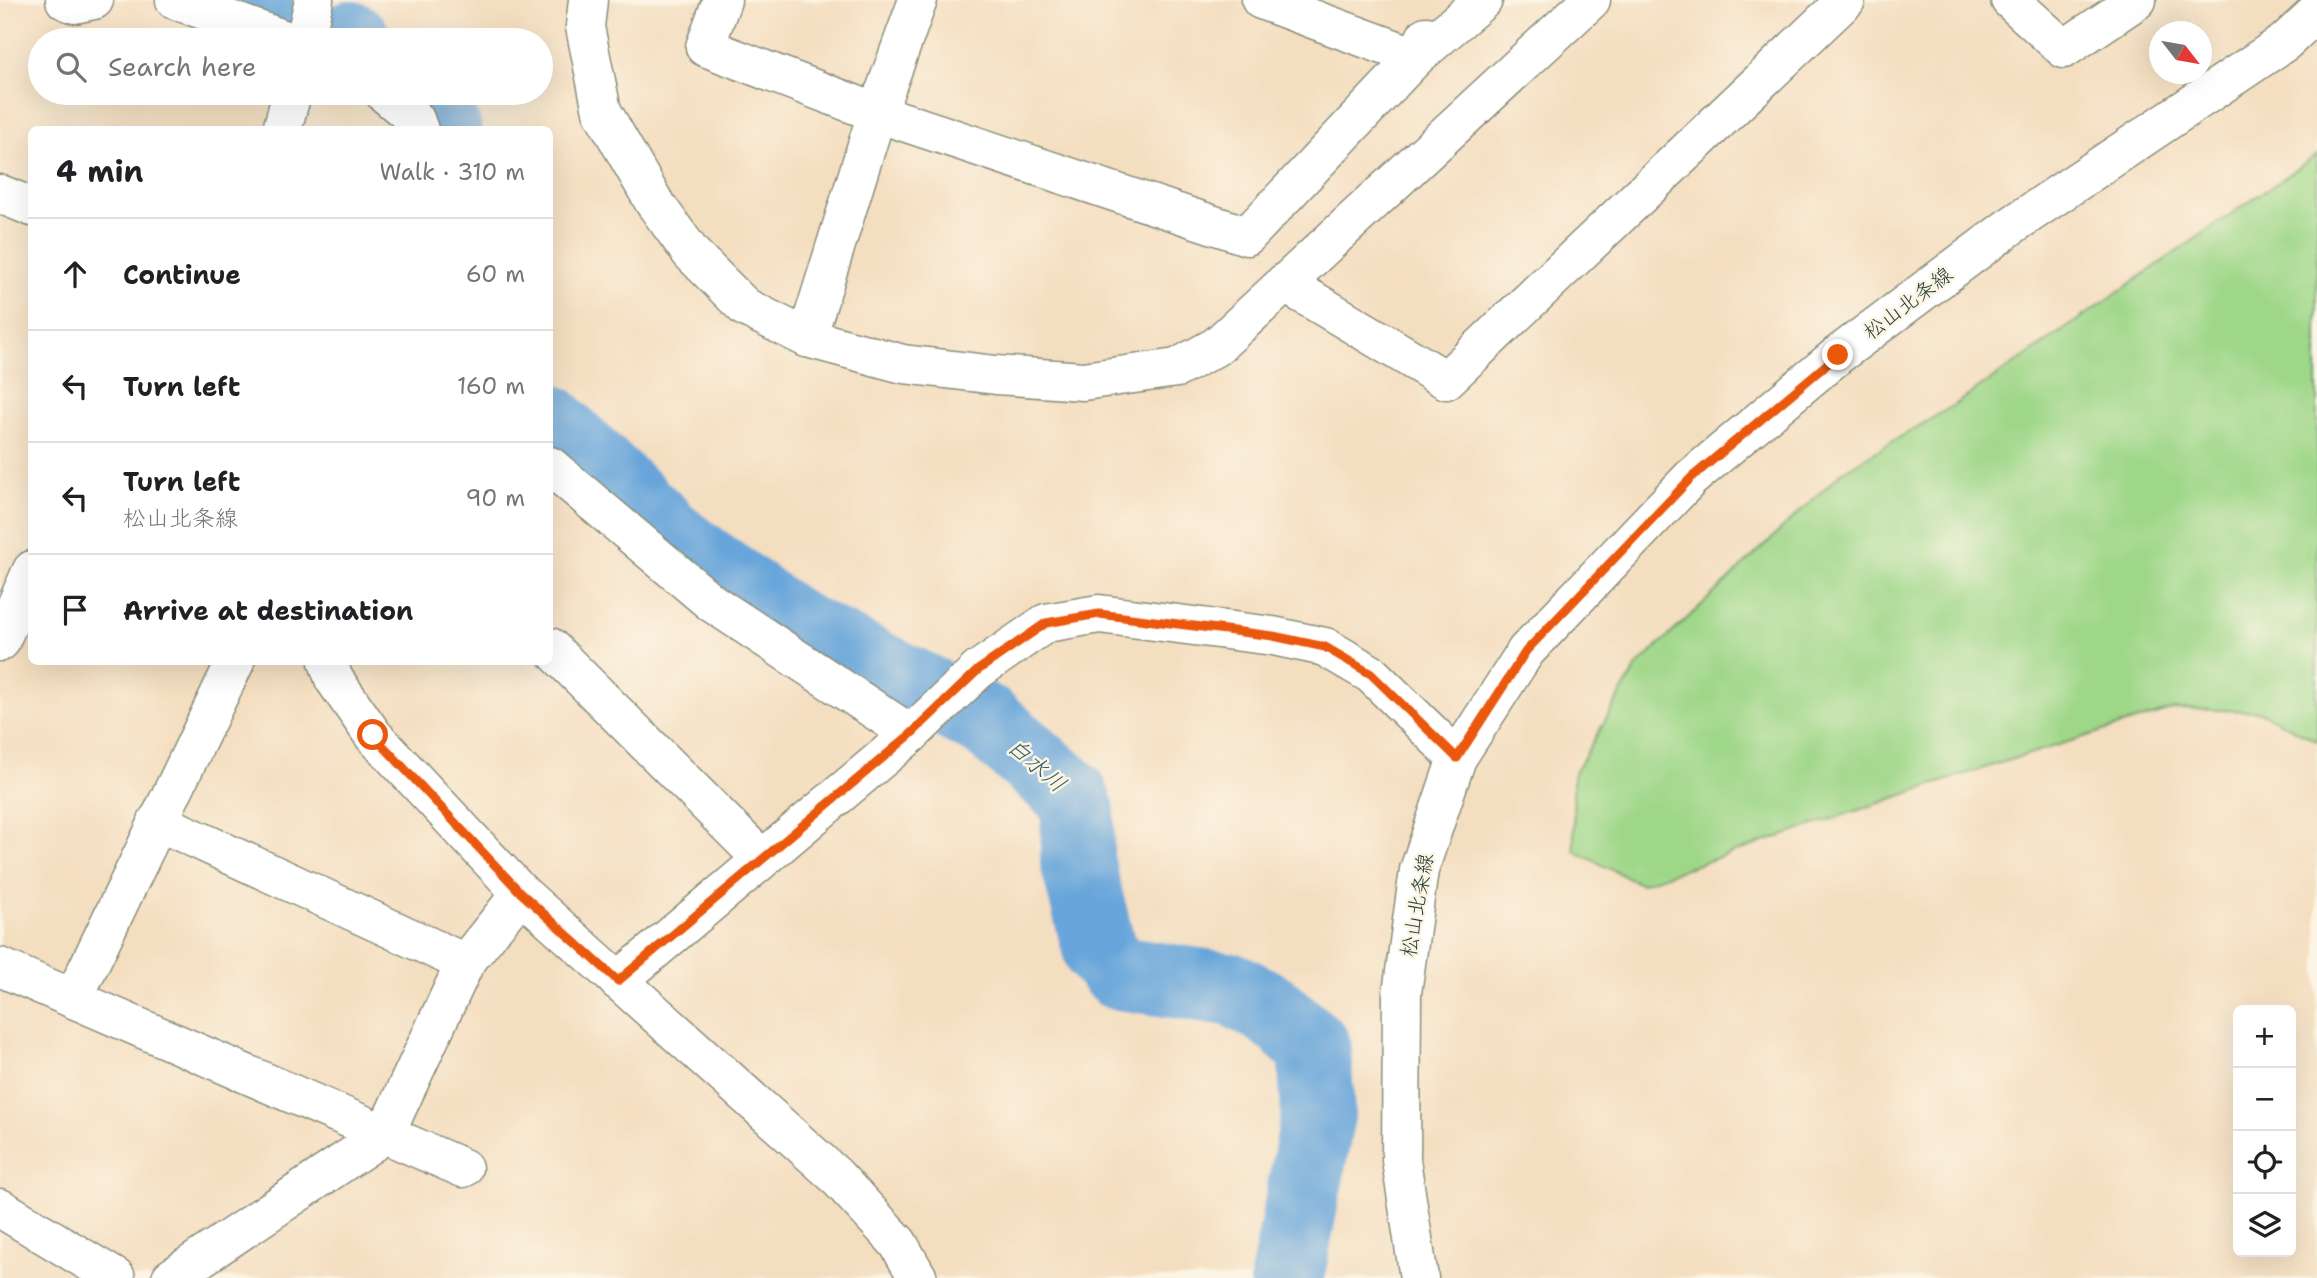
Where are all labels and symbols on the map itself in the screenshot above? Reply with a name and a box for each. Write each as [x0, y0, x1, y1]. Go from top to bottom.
north arrow [2149, 21, 2212, 84]
street label: 松山北条線 [1858, 260, 1958, 346]
route end [1822, 339, 1853, 370]
route start [357, 719, 388, 750]
water label: 白水川 [1001, 731, 1073, 799]
street label: 松山北条線 [1394, 851, 1440, 959]

